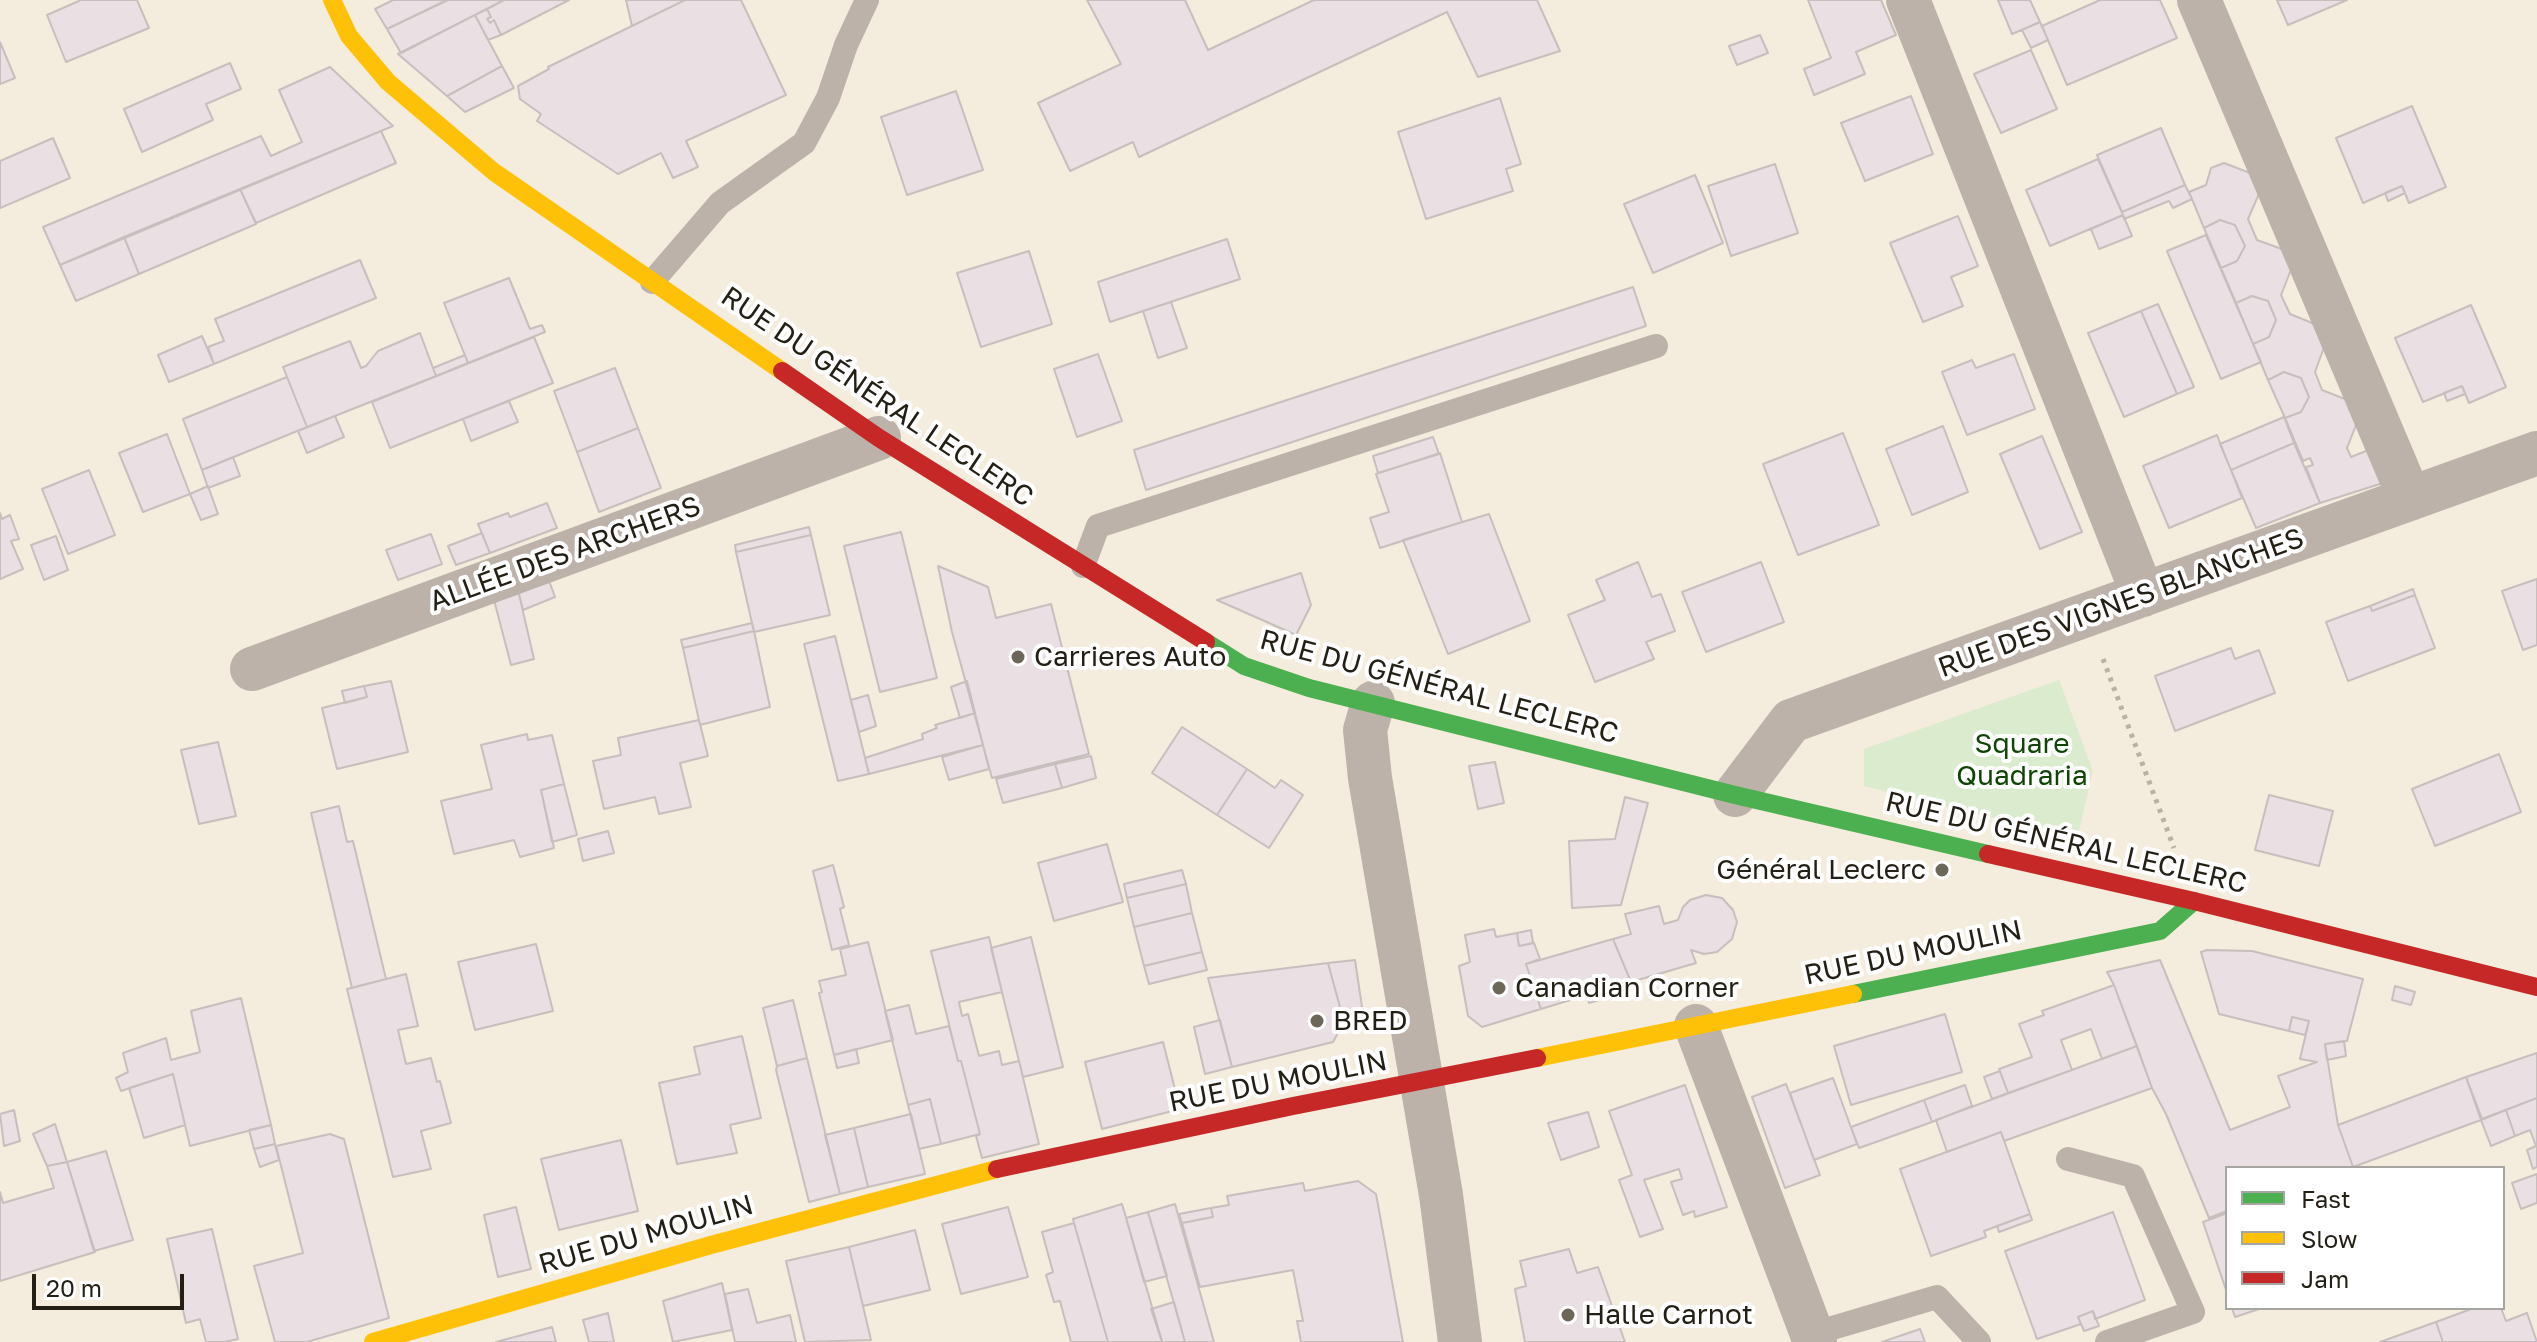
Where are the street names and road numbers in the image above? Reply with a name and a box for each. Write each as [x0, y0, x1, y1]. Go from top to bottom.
street label: RUE DU GÉNÉRAL LECLERC [715, 280, 1039, 514]
street label: ALLÉE DES ARCHERS [425, 489, 705, 619]
street label: RUE DES VIGNES BLANCHES [1934, 521, 2308, 685]
street label: RUE DU GÉNÉRAL LECLERC [1256, 623, 1622, 751]
street label: RUE DU GÉNÉRAL LECLERC [1882, 785, 2250, 901]
street label: RUE DU MOULIN [1801, 914, 2025, 992]
street label: RUE DU MOULIN [1166, 1044, 1390, 1120]
street label: RUE DU MOULIN [535, 1188, 757, 1282]

